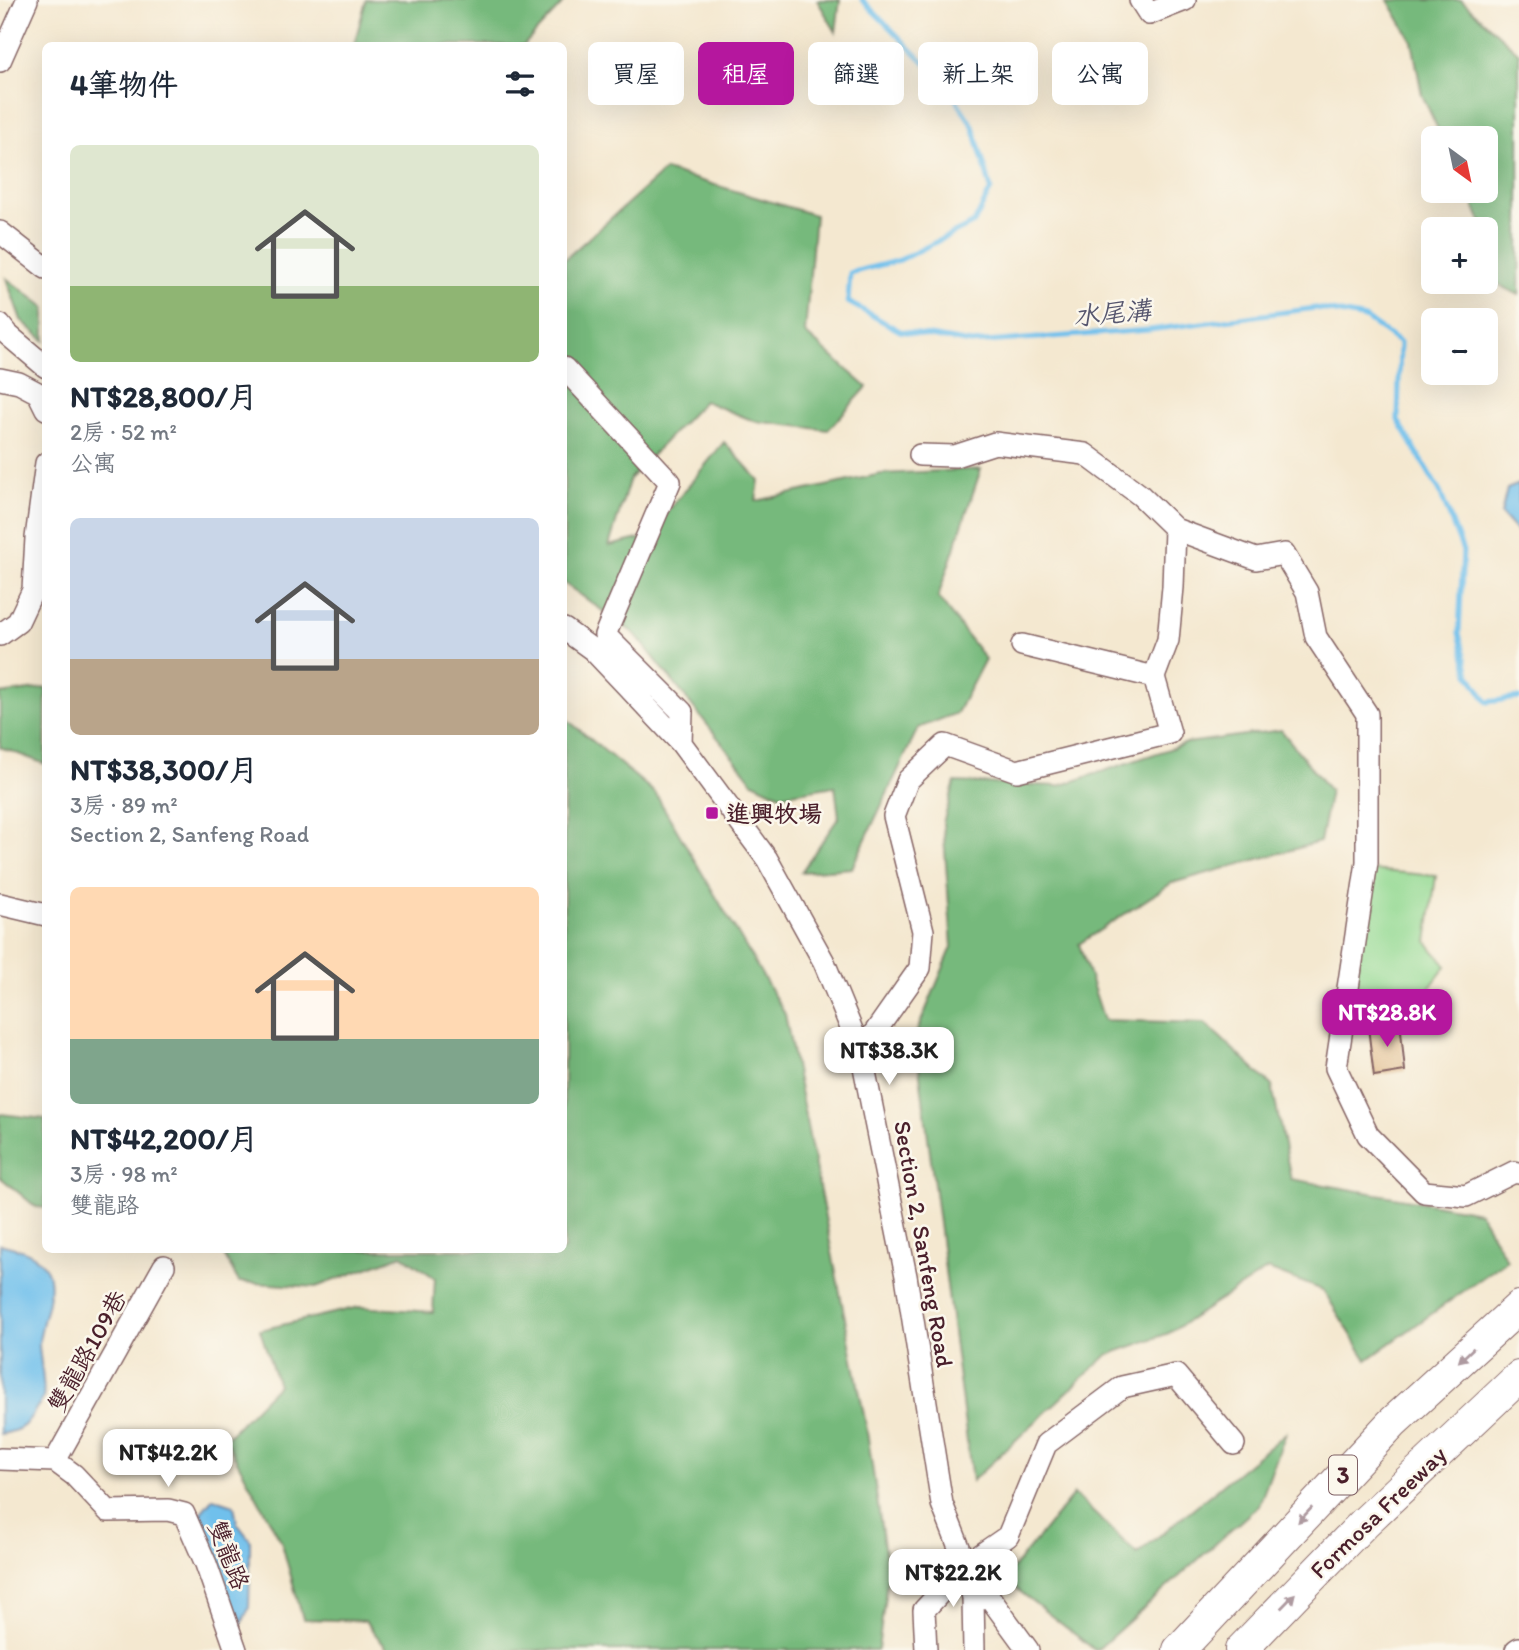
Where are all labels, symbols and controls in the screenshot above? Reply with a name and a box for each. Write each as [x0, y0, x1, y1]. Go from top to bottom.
chip: 買屋 [588, 42, 684, 105]
chip: 租屋 [698, 42, 794, 105]
chip: 篩選 [808, 42, 904, 105]
chip: 新上架 [918, 42, 1038, 105]
chip: 公寓 [1052, 42, 1148, 105]
icon: filters [501, 65, 539, 103]
text: 4筆物件 [70, 66, 178, 103]
north arrow [1421, 126, 1498, 203]
map controls [1421, 126, 1498, 385]
icon: home [242, 191, 368, 317]
button: + [1421, 217, 1498, 294]
water label: 水尾溝 [1072, 293, 1154, 332]
button: − [1421, 308, 1498, 385]
text: NT$28,800/月 [70, 378, 258, 415]
text: 2房 · 52 m² [70, 418, 177, 446]
text: 公寓 [70, 449, 116, 477]
icon: home [242, 563, 368, 689]
text: NT$38,300/月 [70, 751, 258, 788]
text: 3房 · 89 m² [70, 791, 178, 819]
place label: 進興牧場 [726, 799, 822, 828]
marker: 進興牧場 [704, 805, 720, 821]
text: Section 2, Sanfeng Road [70, 820, 309, 848]
icon: home [242, 933, 368, 1059]
pin: NT$28.8K [1315, 990, 1459, 1049]
text: NT$28.8K [1338, 998, 1436, 1026]
pin: NT$38.3K [817, 1028, 961, 1087]
text: NT$38.3K [840, 1036, 938, 1064]
street label: Section 2, Sanfeng Road [888, 1119, 960, 1370]
text: NT$42,200/月 [70, 1120, 259, 1157]
text: 3房 · 98 m² [70, 1160, 178, 1188]
text: 雙龍路 [70, 1191, 139, 1219]
street label: 雙龍路109巷 [42, 1285, 132, 1417]
one-way arrow [1458, 1346, 1475, 1362]
pin: NT$42.2K [96, 1430, 240, 1489]
text: NT$42.2K [119, 1438, 217, 1466]
street label: Formosa Freeway [1304, 1439, 1453, 1584]
road number: 3 [1329, 1456, 1357, 1494]
one-way arrow [1298, 1506, 1314, 1523]
street label: 雙龍路 [202, 1516, 256, 1594]
pin: NT$22.2K [881, 1550, 1025, 1609]
text: NT$22.2K [905, 1558, 1001, 1586]
one-way arrow [1280, 1593, 1296, 1610]

